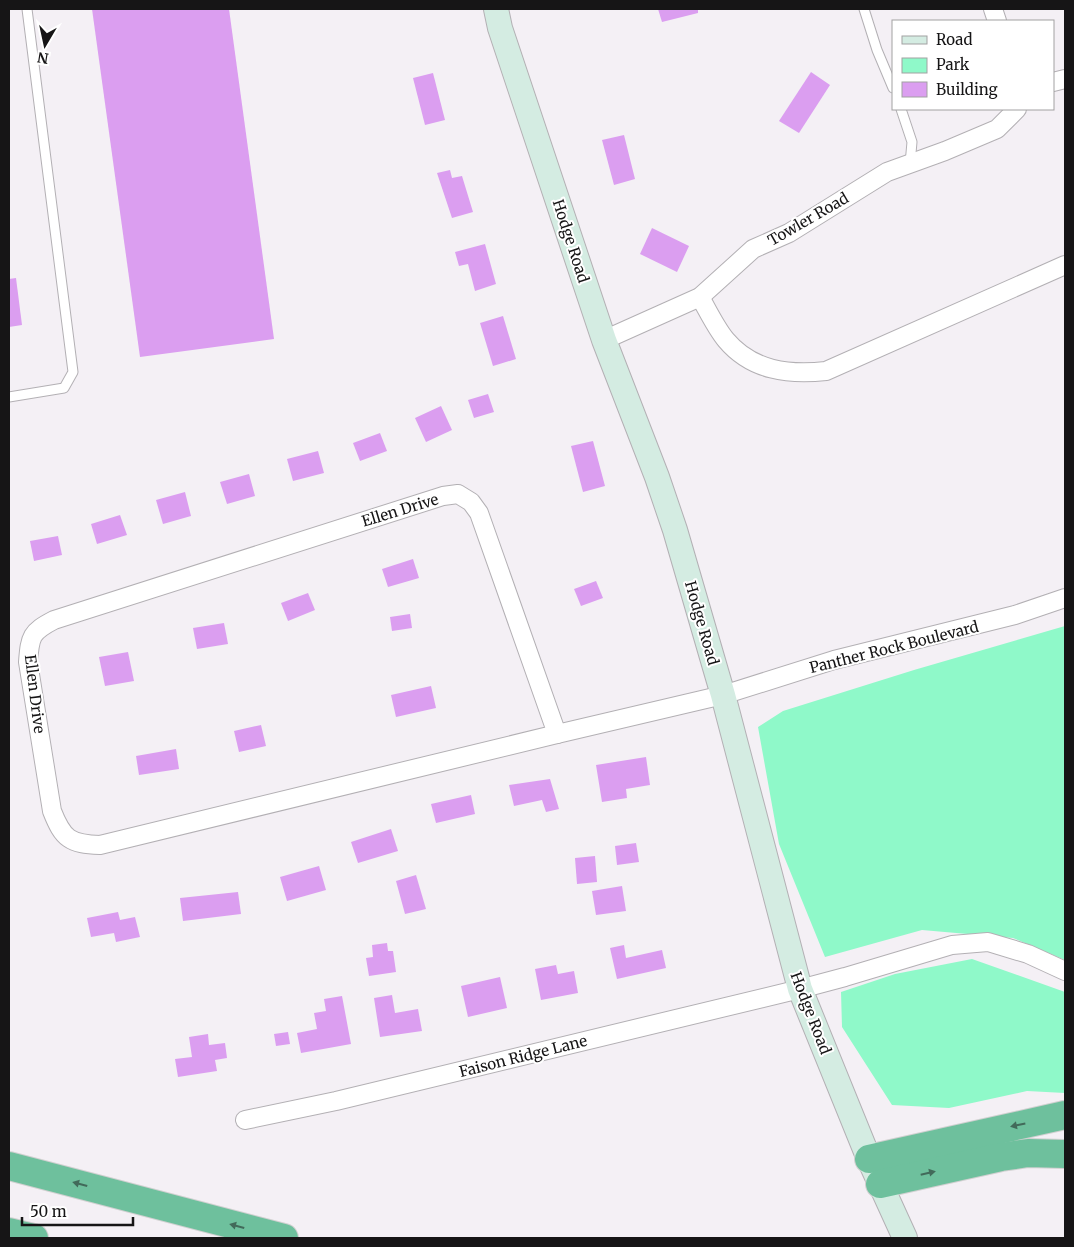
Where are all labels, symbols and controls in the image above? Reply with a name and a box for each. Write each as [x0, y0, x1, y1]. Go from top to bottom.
north arrow [20, 20, 70, 70]
legend [892, 20, 1054, 110]
text: Road [936, 30, 972, 49]
text: N [36, 48, 50, 68]
text: Park [936, 55, 970, 74]
text: Building [936, 80, 998, 99]
street label: Towler Road [764, 188, 852, 250]
street label: Hodge Road [549, 197, 593, 285]
street label: Ellen Drive [359, 489, 441, 531]
street label: Hodge Road [681, 579, 723, 667]
street label: Panther Rock Boulevard [807, 617, 981, 677]
street label: Ellen Drive [21, 654, 49, 735]
street label: Hodge Road [787, 969, 835, 1057]
street label: Faison Ridge Lane [457, 1031, 589, 1081]
one-way arrow [1010, 1121, 1025, 1129]
one-way arrow [920, 1169, 935, 1177]
one-way arrow [72, 1180, 87, 1188]
scale bar [22, 1194, 134, 1226]
text: 50 m [30, 1202, 67, 1221]
one-way arrow [229, 1222, 244, 1230]

